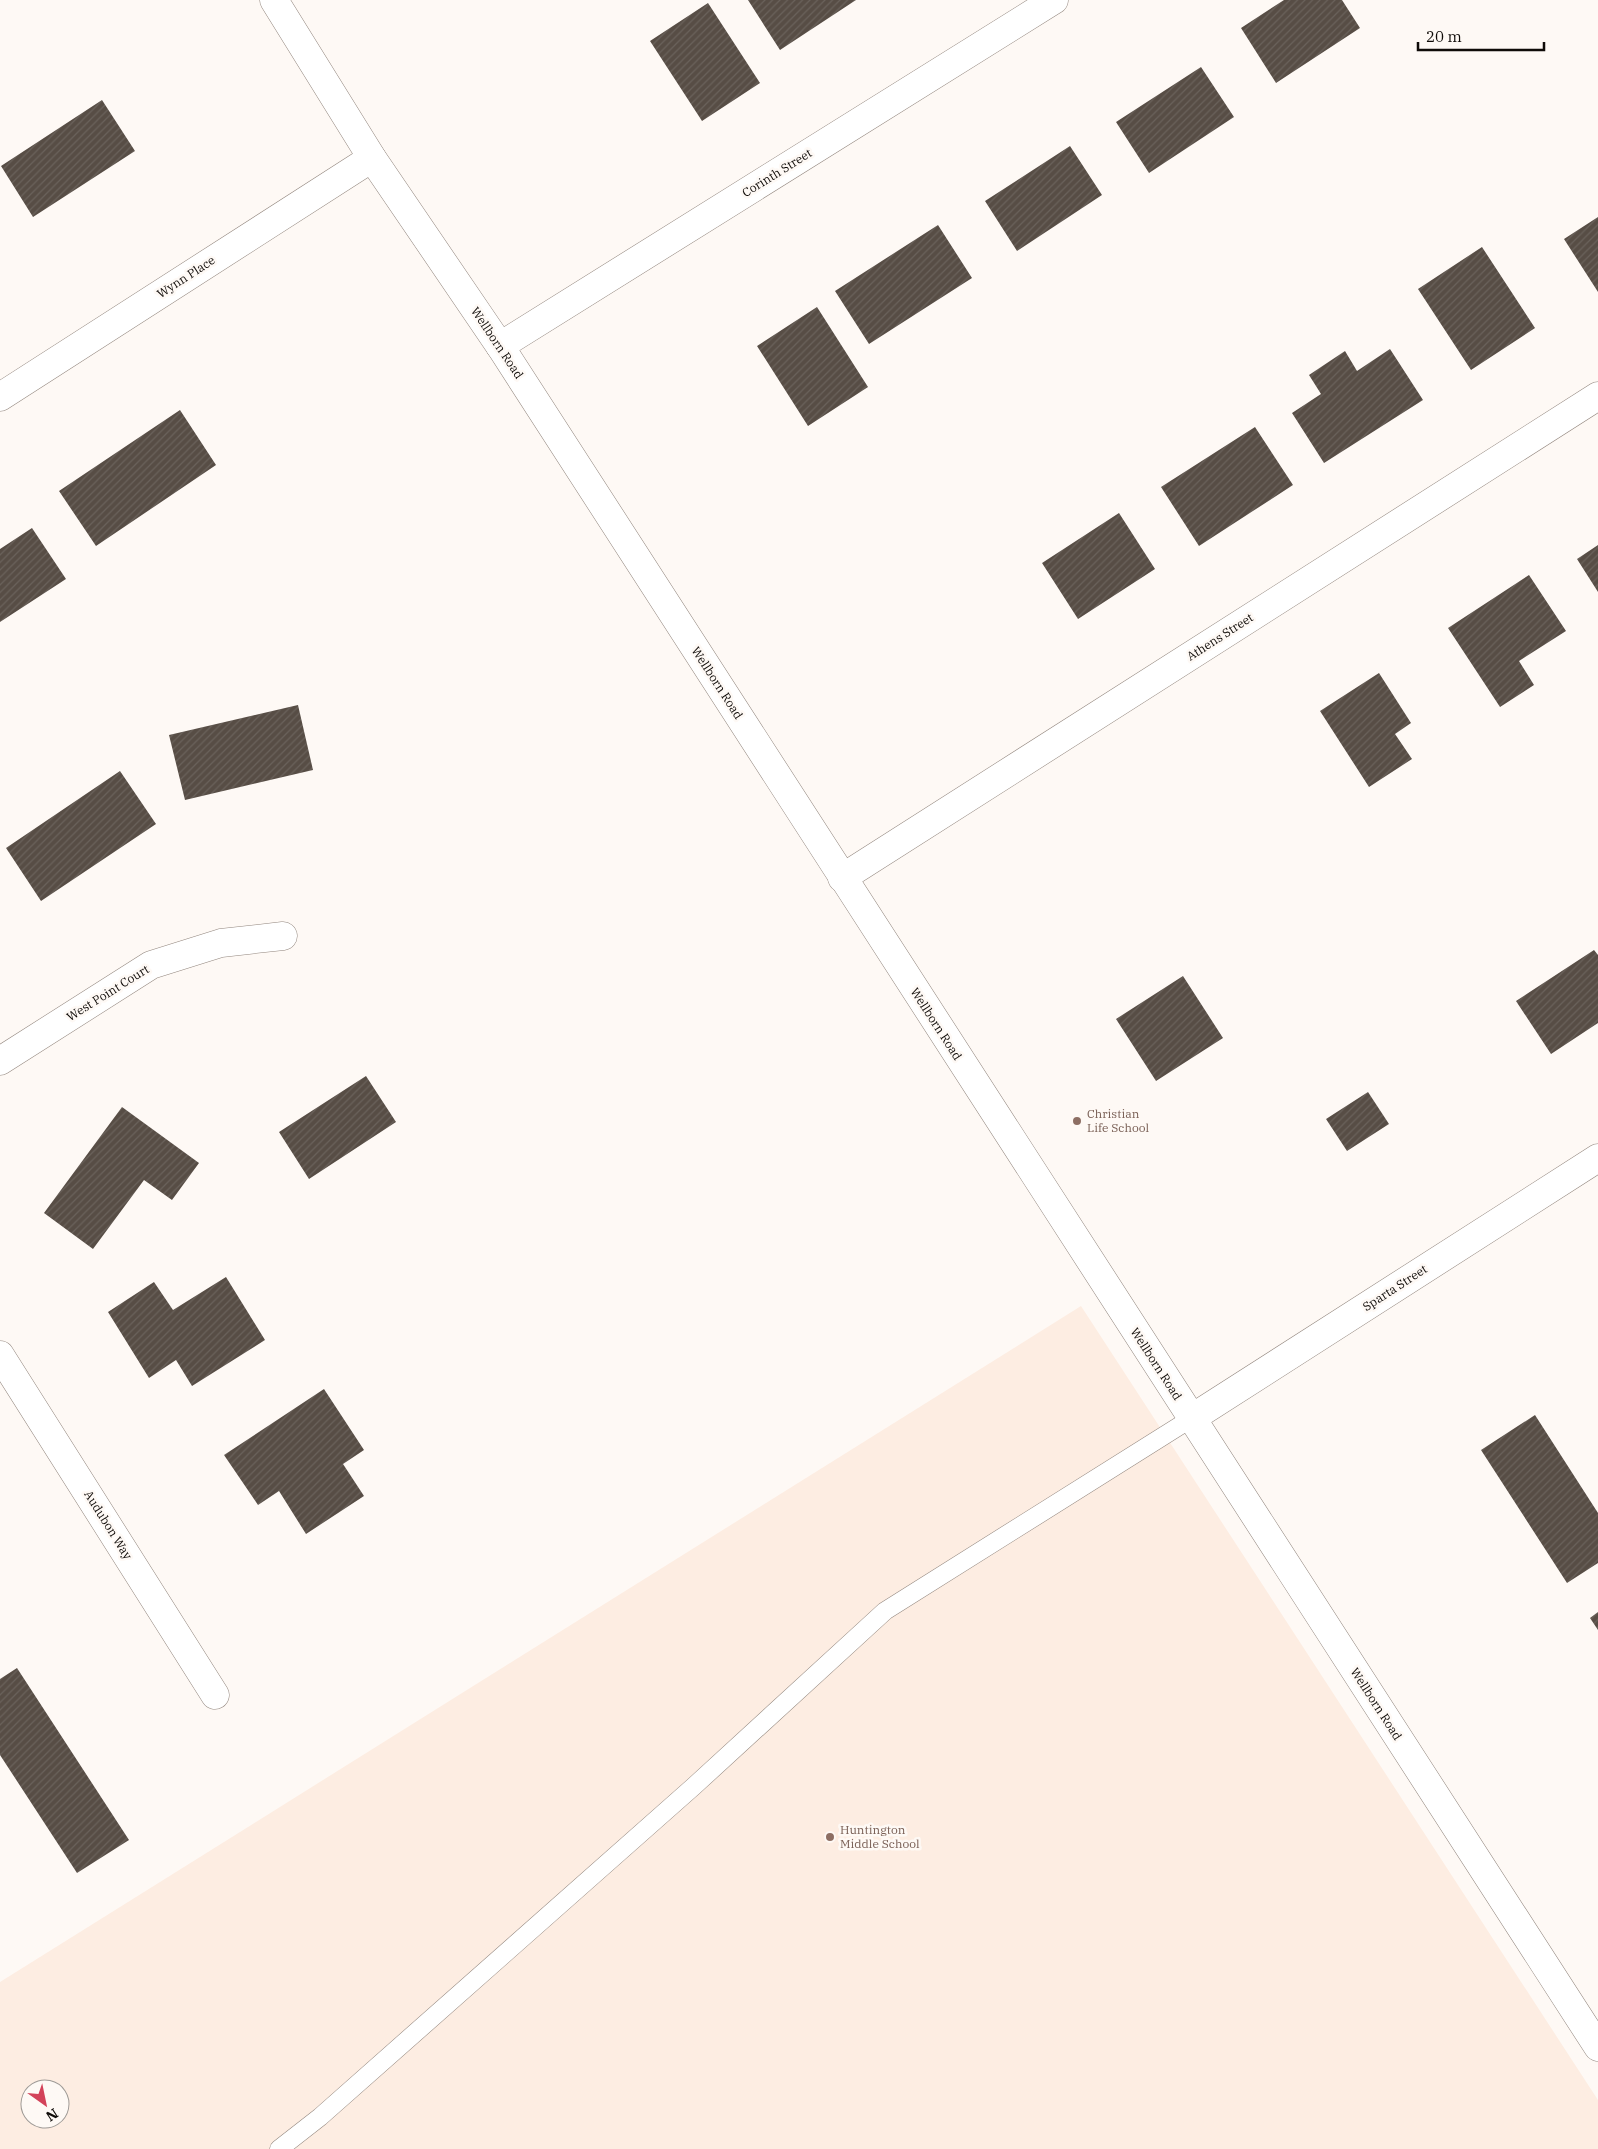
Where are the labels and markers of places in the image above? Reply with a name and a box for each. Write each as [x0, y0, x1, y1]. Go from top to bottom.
place label: Christian Life School [1087, 1106, 1150, 1135]
marker: Christian Life School [1071, 1115, 1083, 1127]
place label: Huntington Middle School [840, 1822, 920, 1851]
marker: Huntington Middle School [824, 1831, 836, 1843]

